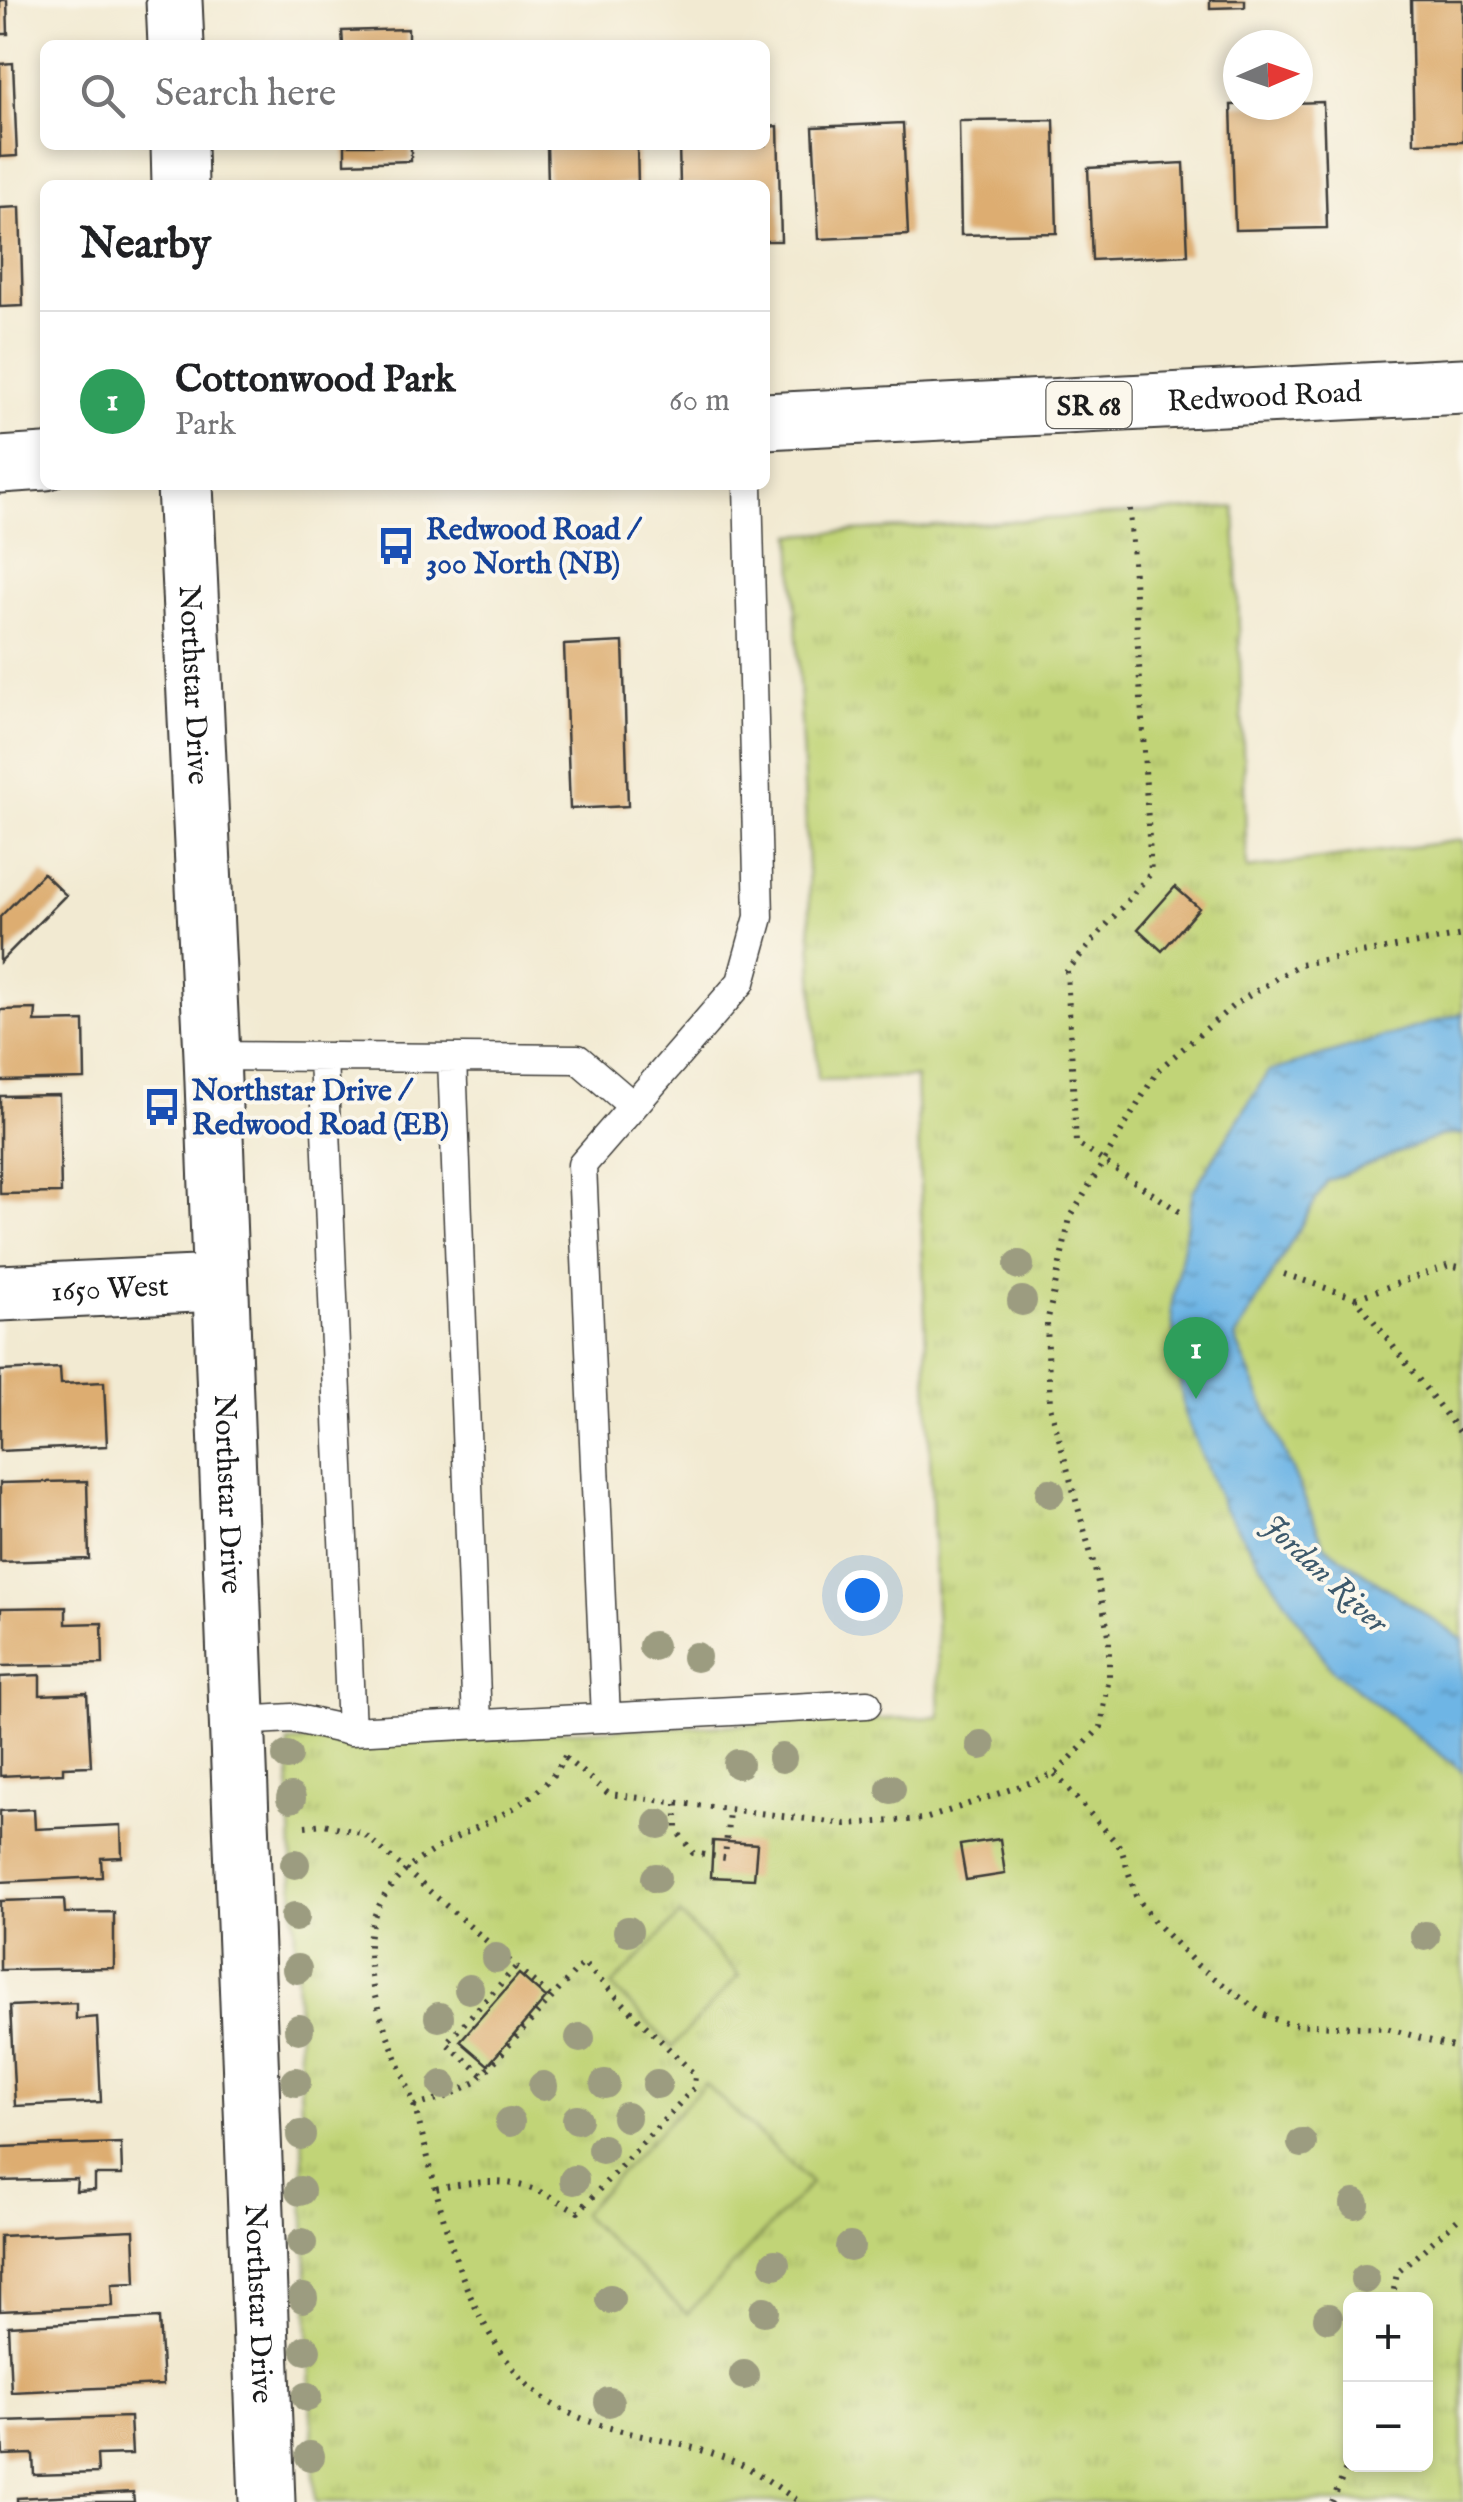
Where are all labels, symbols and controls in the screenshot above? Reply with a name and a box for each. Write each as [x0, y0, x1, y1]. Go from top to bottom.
north arrow [1223, 30, 1313, 120]
search box [40, 40, 770, 150]
icon: search [75, 68, 130, 123]
text: Search here [155, 71, 336, 119]
text: Nearby [80, 219, 211, 272]
text: Cottonwood Park [175, 357, 455, 405]
street label: Redwood Road [1166, 374, 1364, 422]
text: 1 [107, 381, 118, 422]
text: 60 m [669, 381, 730, 422]
road number: SR 68 [1046, 382, 1132, 428]
text: Park [175, 405, 236, 446]
place label: Redwood Road / 300 North (NB) [426, 512, 643, 584]
bus stop icon: Redwood Road / 300 North (NB) [375, 525, 417, 567]
street label: Northstar Drive [169, 584, 216, 786]
place label: Northstar Drive / Redwood Road (EB) [191, 1073, 449, 1145]
bus stop icon: Northstar Drive / Redwood Road (EB) [141, 1086, 183, 1128]
street label: 1650 West [50, 1268, 170, 1312]
pin: 1 [1164, 1316, 1228, 1399]
street label: Northstar Drive [204, 1394, 249, 1595]
water label: Jordan River [1253, 1506, 1397, 1645]
your location [837, 1570, 888, 1621]
street label: Northstar Drive [235, 2203, 280, 2404]
map controls [1343, 2292, 1433, 2472]
button: + [1343, 2292, 1433, 2382]
button: − [1343, 2382, 1433, 2472]

